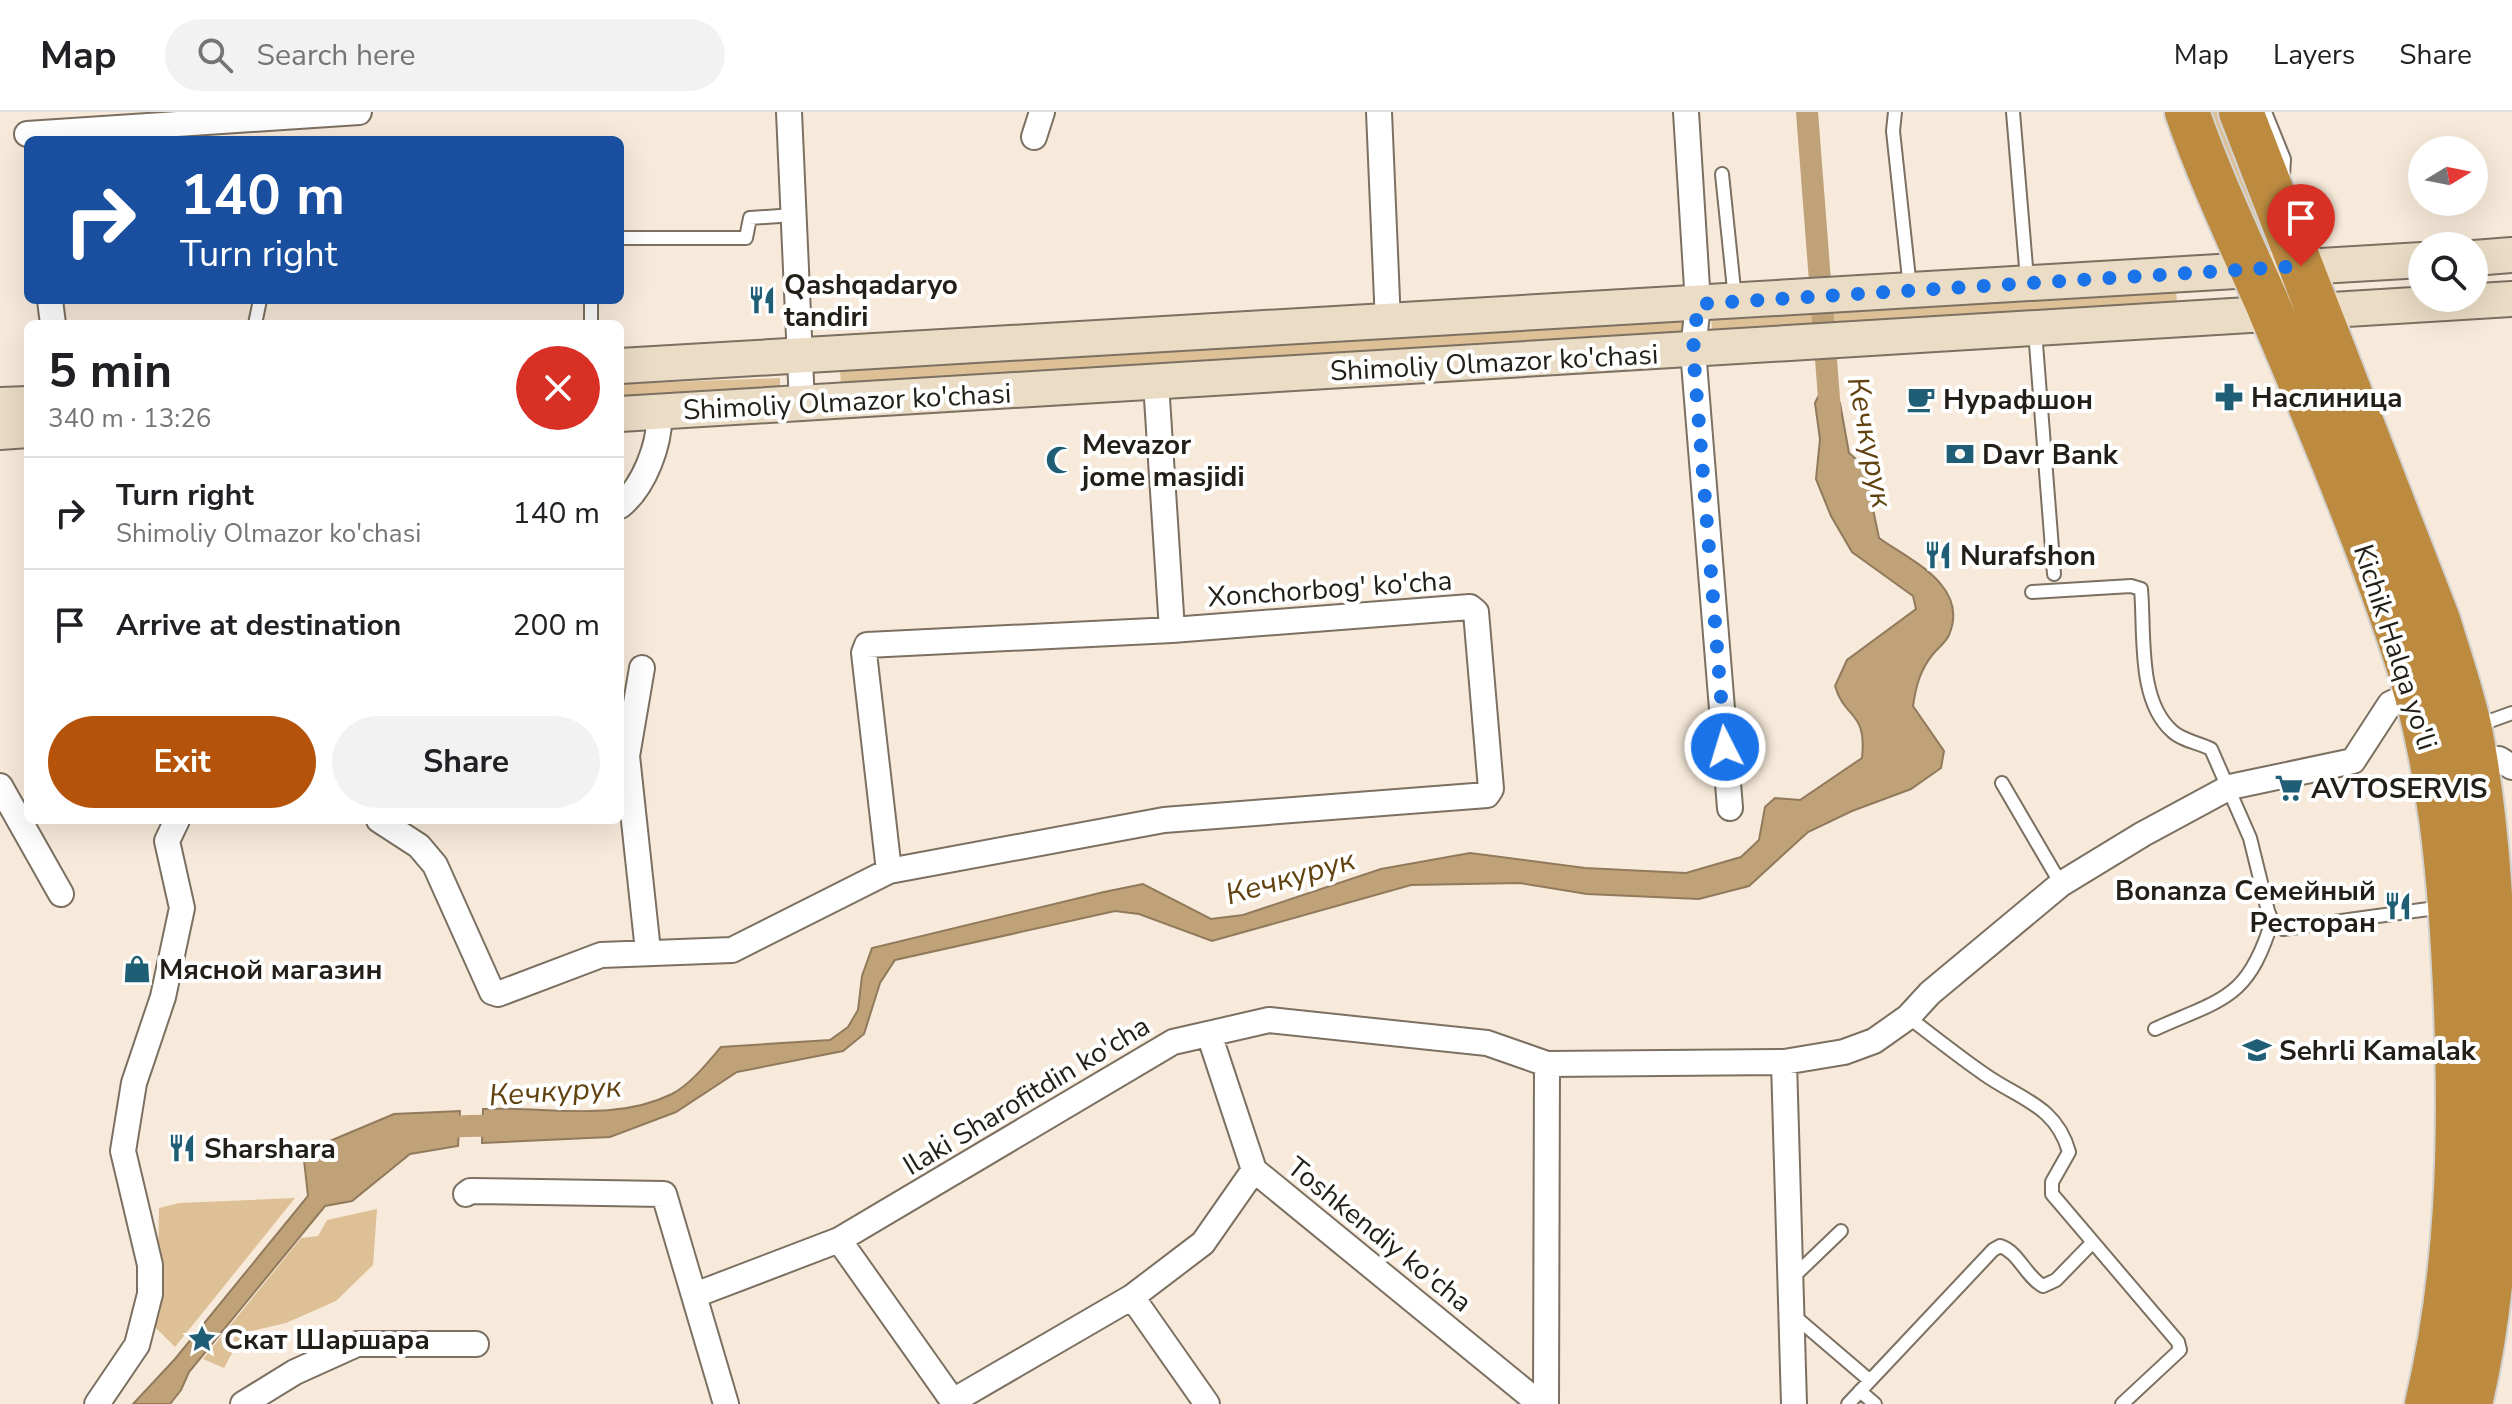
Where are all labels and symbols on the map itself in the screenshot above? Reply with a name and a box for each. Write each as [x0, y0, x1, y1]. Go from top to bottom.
north arrow [2408, 136, 2488, 216]
pin [2267, 184, 2335, 266]
place label: Qashqadaryo tandiri [784, 266, 958, 336]
restaurant icon: Qashqadaryo tandiri [747, 285, 777, 315]
street label: Shimoliy Olmazor ko'chasi [1329, 335, 1659, 391]
water label: Кечкурук [1837, 373, 1903, 512]
street label: Shimoliy Olmazor ko'chasi [682, 374, 1012, 430]
place label: Наслиница [2251, 379, 2403, 417]
place label: Нурафшон [1943, 381, 2093, 419]
pharmacy icon: Наслиница [2214, 382, 2244, 412]
cafe icon: Нурафшон [1906, 384, 1936, 414]
place label: Mevazor jome masjidi [1080, 426, 1245, 496]
place label: Davr Bank [1982, 436, 2119, 474]
bank icon: Davr Bank [1945, 439, 1975, 469]
mosque icon: Mevazor jome masjidi [1045, 445, 1075, 475]
place label: Nurafshon [1960, 537, 2096, 575]
restaurant icon: Nurafshon [1923, 540, 1953, 570]
street label: Kichik Halqa yo'li [2344, 540, 2446, 755]
street label: Xonchorbog' ko'cha [1207, 562, 1453, 616]
position arrow [1683, 705, 1767, 789]
place label: AVTOSERVIS [2311, 770, 2487, 808]
supermarket icon: AVTOSERVIS [2274, 773, 2304, 803]
water label: Кечкурук [1221, 839, 1361, 915]
place label: Bonanza Семейный Ресторан [2115, 872, 2376, 942]
restaurant icon: Bonanza Семейный Ресторан [2383, 891, 2413, 921]
place label: Мясной магазин [159, 951, 383, 989]
shop icon: Мясной магазин [122, 954, 152, 984]
street label: Ilaki Sharofitdin ko'cha [896, 1007, 1157, 1185]
place label: Sehrli Kamalak [2279, 1032, 2477, 1070]
school or university icon: Sehrli Kamalak [2242, 1035, 2272, 1065]
water label: Кечкурук [488, 1066, 624, 1117]
place label: Sharshara [204, 1130, 336, 1168]
restaurant icon: Sharshara [167, 1133, 197, 1163]
street label: Toshkendiy ko'cha [1279, 1148, 1480, 1321]
place label: Скат Шаршара [224, 1321, 430, 1359]
place icon: Скат Шаршара [187, 1324, 217, 1354]

